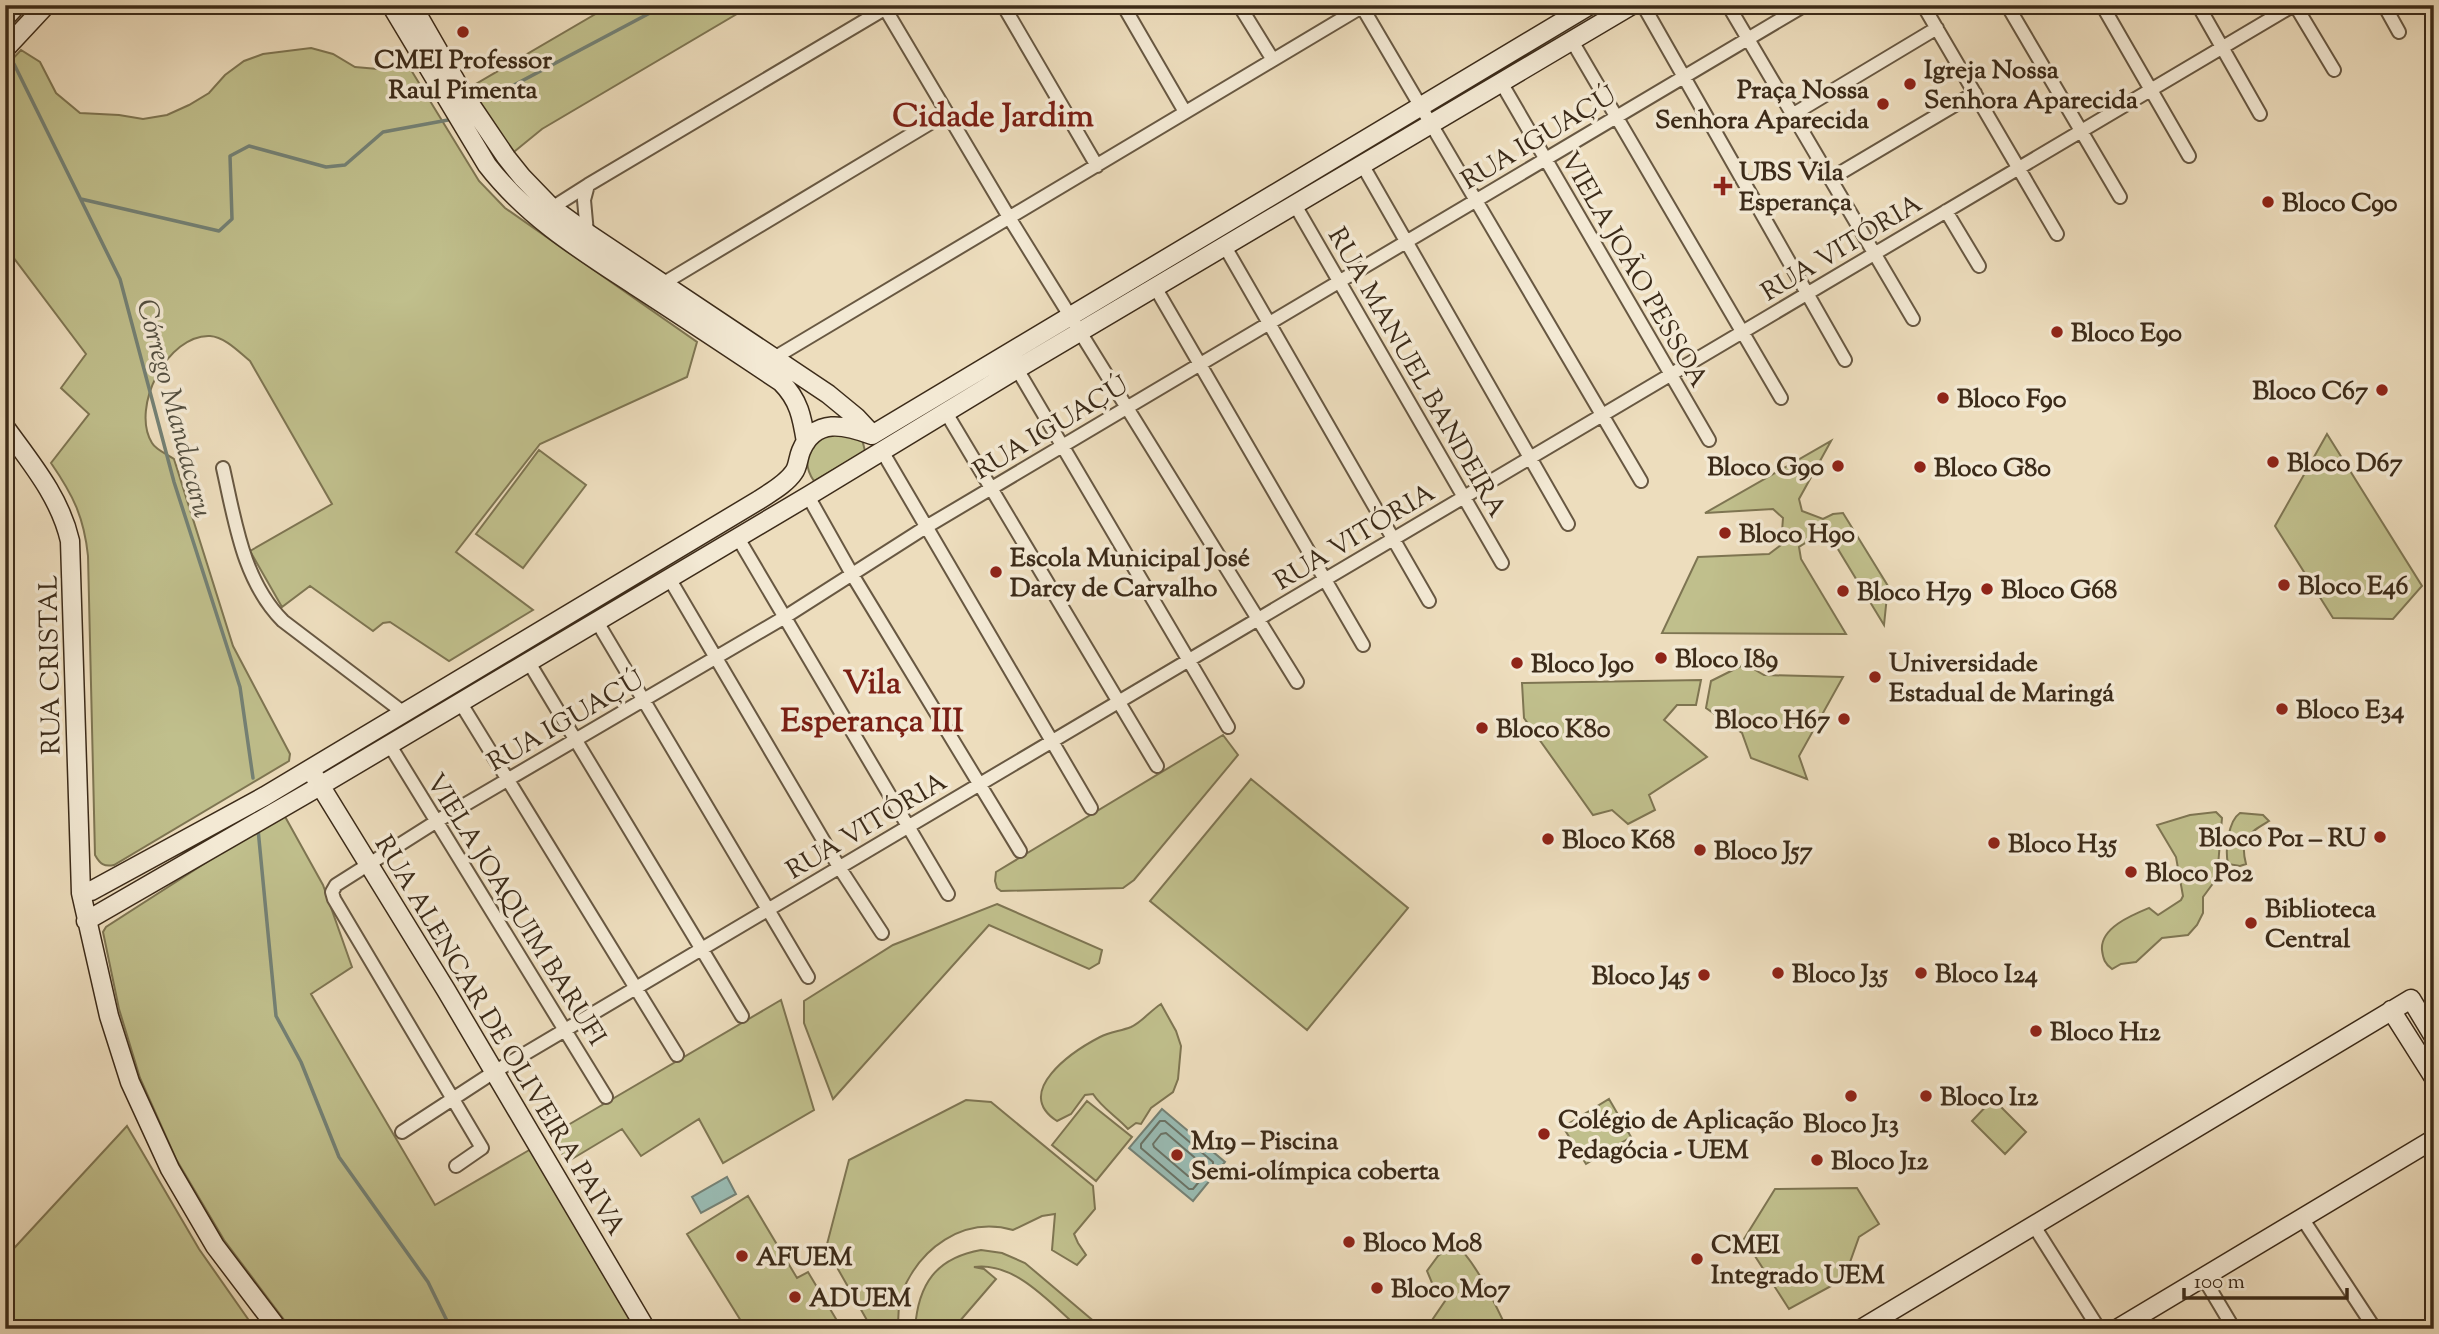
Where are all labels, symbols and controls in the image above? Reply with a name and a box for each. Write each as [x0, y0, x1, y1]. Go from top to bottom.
marker: CMEI Professor Raul Pimenta [455, 24, 471, 40]
place label: CMEI Professor Raul Pimenta [374, 43, 552, 110]
place label: Igreja Nossa Senhora Aparecida [1924, 53, 2138, 120]
place label: Praça Nossa Senhora Aparecida [1655, 73, 1869, 140]
marker: Igreja Nossa Senhora Aparecida [1902, 76, 1918, 92]
street label: RUA IGUAÇÚ [1455, 78, 1624, 200]
district label: Cidade Jardim [892, 94, 1094, 142]
marker: Praça Nossa Senhora Aparecida [1875, 96, 1891, 112]
street label: VIELA JOÃO PESSOA [1550, 145, 1716, 395]
place label: UBS Vila Esperança [1739, 155, 1852, 222]
marker: UBS Vila Esperança [1713, 176, 1733, 196]
street label: RUA VITÓRIA [1755, 186, 1930, 312]
place label: Bloco C90 [2282, 186, 2398, 223]
marker: Bloco C90 [2260, 194, 2276, 210]
street label: RUA MANUEL BANDEIRA [1317, 221, 1514, 525]
water label: Córrego Mandacaru [125, 295, 222, 523]
place label: Bloco E90 [2071, 316, 2182, 353]
marker: Bloco E90 [2049, 324, 2065, 340]
street label: RUA IGUAÇÚ [967, 368, 1136, 490]
place label: Bloco C67 [2252, 374, 2368, 411]
place label: Bloco F90 [1957, 382, 2067, 419]
marker: Bloco C67 [2374, 382, 2390, 398]
marker: Bloco F90 [1935, 390, 1951, 406]
place label: Bloco D67 [2287, 446, 2403, 483]
place label: Bloco G90 [1707, 450, 1824, 487]
place label: Bloco G80 [1934, 451, 2051, 488]
marker: Bloco D67 [2265, 454, 2281, 470]
marker: Bloco G90 [1830, 458, 1846, 474]
marker: Bloco G80 [1912, 459, 1928, 475]
street label: RUA VITÓRIA [1268, 475, 1443, 601]
place label: Bloco H90 [1739, 517, 1855, 554]
marker: Bloco H90 [1717, 525, 1733, 541]
place label: Escola Municipal José Darcy de Carvalho [1010, 541, 1250, 608]
marker: Escola Municipal José Darcy de Carvalho [988, 564, 1004, 580]
place label: Bloco E46 [2298, 569, 2409, 606]
place label: Bloco G68 [2001, 573, 2117, 610]
street label: RUA CRISTAL [31, 574, 72, 755]
place label: Bloco H79 [1857, 575, 1972, 612]
marker: Bloco E46 [2276, 577, 2292, 593]
marker: Bloco G68 [1979, 581, 1995, 597]
marker: Bloco H79 [1835, 583, 1851, 599]
place label: Bloco I89 [1675, 642, 1779, 679]
place label: Universidade Estadual de Maringá [1889, 646, 2114, 713]
place label: Bloco J90 [1531, 647, 1634, 684]
marker: Bloco I89 [1653, 650, 1669, 666]
marker: Bloco J90 [1509, 655, 1525, 671]
district label: Vila Esperança III [781, 661, 964, 747]
street label: RUA IGUAÇÚ [481, 662, 651, 782]
marker: Universidade Estadual de Maringá [1867, 669, 1883, 685]
place label: Bloco E34 [2296, 693, 2404, 730]
marker: Bloco E34 [2274, 701, 2290, 717]
place label: Bloco H67 [1715, 703, 1830, 740]
marker: Bloco H67 [1836, 711, 1852, 727]
place label: Bloco K80 [1496, 712, 1611, 749]
marker: Bloco K80 [1474, 720, 1490, 736]
street label: RUA VITÓRIA [780, 764, 955, 890]
street label: VIELA JOAQUIM BARUFI [416, 767, 614, 1054]
place label: Bloco P01 – RU [2199, 821, 2367, 858]
place label: Bloco K68 [1562, 823, 1675, 860]
place label: Bloco H35 [2008, 827, 2117, 864]
street label: RUA ALENCAR DE OLIVEIRA PAIVA [364, 829, 633, 1243]
marker: Bloco P01 – RU [2372, 829, 2388, 845]
marker: Bloco K68 [1540, 831, 1556, 847]
place label: Bloco J57 [1714, 834, 1812, 871]
marker: Bloco H35 [1986, 835, 2002, 851]
marker: Bloco J57 [1692, 842, 1708, 858]
place label: Bloco P02 [2145, 856, 2254, 893]
marker: Bloco P02 [2123, 864, 2139, 880]
place label: Biblioteca Central [2265, 892, 2376, 959]
marker: Biblioteca Central [2243, 915, 2259, 931]
place label: Bloco J35 [1792, 957, 1888, 994]
place label: Bloco I24 [1935, 957, 2038, 994]
place label: Bloco J45 [1591, 959, 1690, 996]
marker: Bloco J35 [1770, 965, 1786, 981]
marker: Bloco I24 [1913, 965, 1929, 981]
marker: Bloco J45 [1696, 967, 1712, 983]
place label: Bloco H12 [2050, 1015, 2161, 1052]
marker: Bloco H12 [2028, 1023, 2044, 1039]
place label: Bloco I12 [1940, 1080, 2039, 1117]
marker: Bloco J13 [1843, 1088, 1859, 1104]
marker: Bloco I12 [1918, 1088, 1934, 1104]
place label: Colégio de Aplicação Pedagócia - UEM [1558, 1103, 1794, 1170]
place label: Bloco J13 [1803, 1107, 1899, 1144]
place label: M19 – Piscina Semi-olímpica coberta [1191, 1124, 1440, 1191]
marker: Colégio de Aplicação Pedagócia - UEM [1536, 1126, 1552, 1142]
place label: Bloco J12 [1831, 1144, 1929, 1181]
marker: M19 – Piscina Semi-olímpica coberta [1169, 1147, 1185, 1163]
marker: Bloco J12 [1809, 1152, 1825, 1168]
place label: Bloco M08 [1363, 1226, 1482, 1263]
place label: CMEI Integrado UEM [1711, 1228, 1885, 1295]
marker: Bloco M08 [1341, 1234, 1357, 1250]
place label: AFUEM [756, 1240, 852, 1277]
marker: AFUEM [734, 1248, 750, 1264]
marker: CMEI Integrado UEM [1689, 1251, 1705, 1267]
scale bar [2184, 1257, 2346, 1301]
text: 100 m [2194, 1268, 2245, 1298]
place label: Bloco M07 [1391, 1272, 1510, 1309]
marker: Bloco M07 [1369, 1280, 1385, 1296]
place label: ADUEM [809, 1281, 912, 1318]
marker: ADUEM [787, 1289, 803, 1305]

